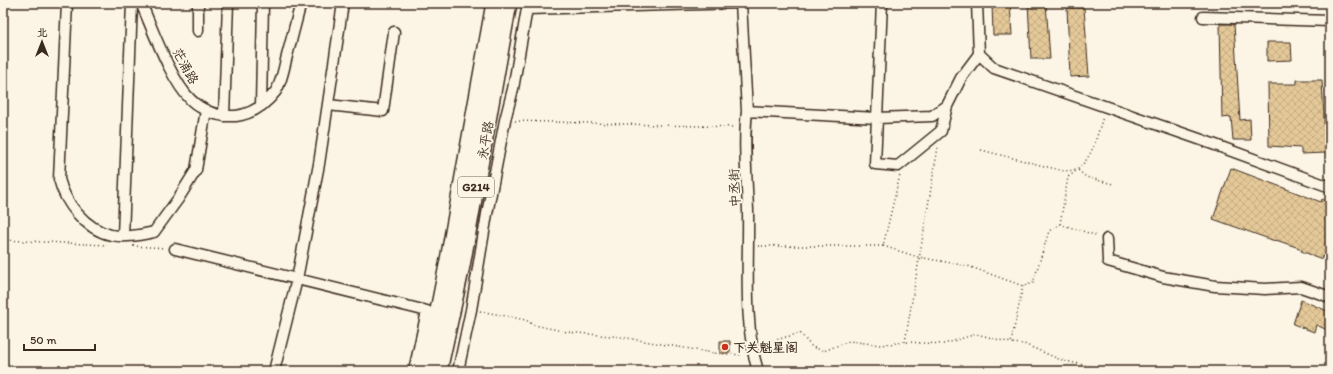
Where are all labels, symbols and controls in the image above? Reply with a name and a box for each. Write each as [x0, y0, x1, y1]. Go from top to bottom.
north arrow [22, 22, 62, 62]
text: 北 [37, 26, 48, 39]
street label: 茫涌路 [170, 46, 202, 87]
street label: 永平路 [475, 120, 496, 161]
street label: 中丞街 [726, 168, 743, 208]
road number: G214 [458, 177, 494, 197]
scale bar [24, 326, 95, 352]
text: 50 m [30, 333, 56, 347]
place label: 下关魁星阁 [733, 340, 798, 355]
marker: 下关魁星阁 [720, 342, 730, 352]

